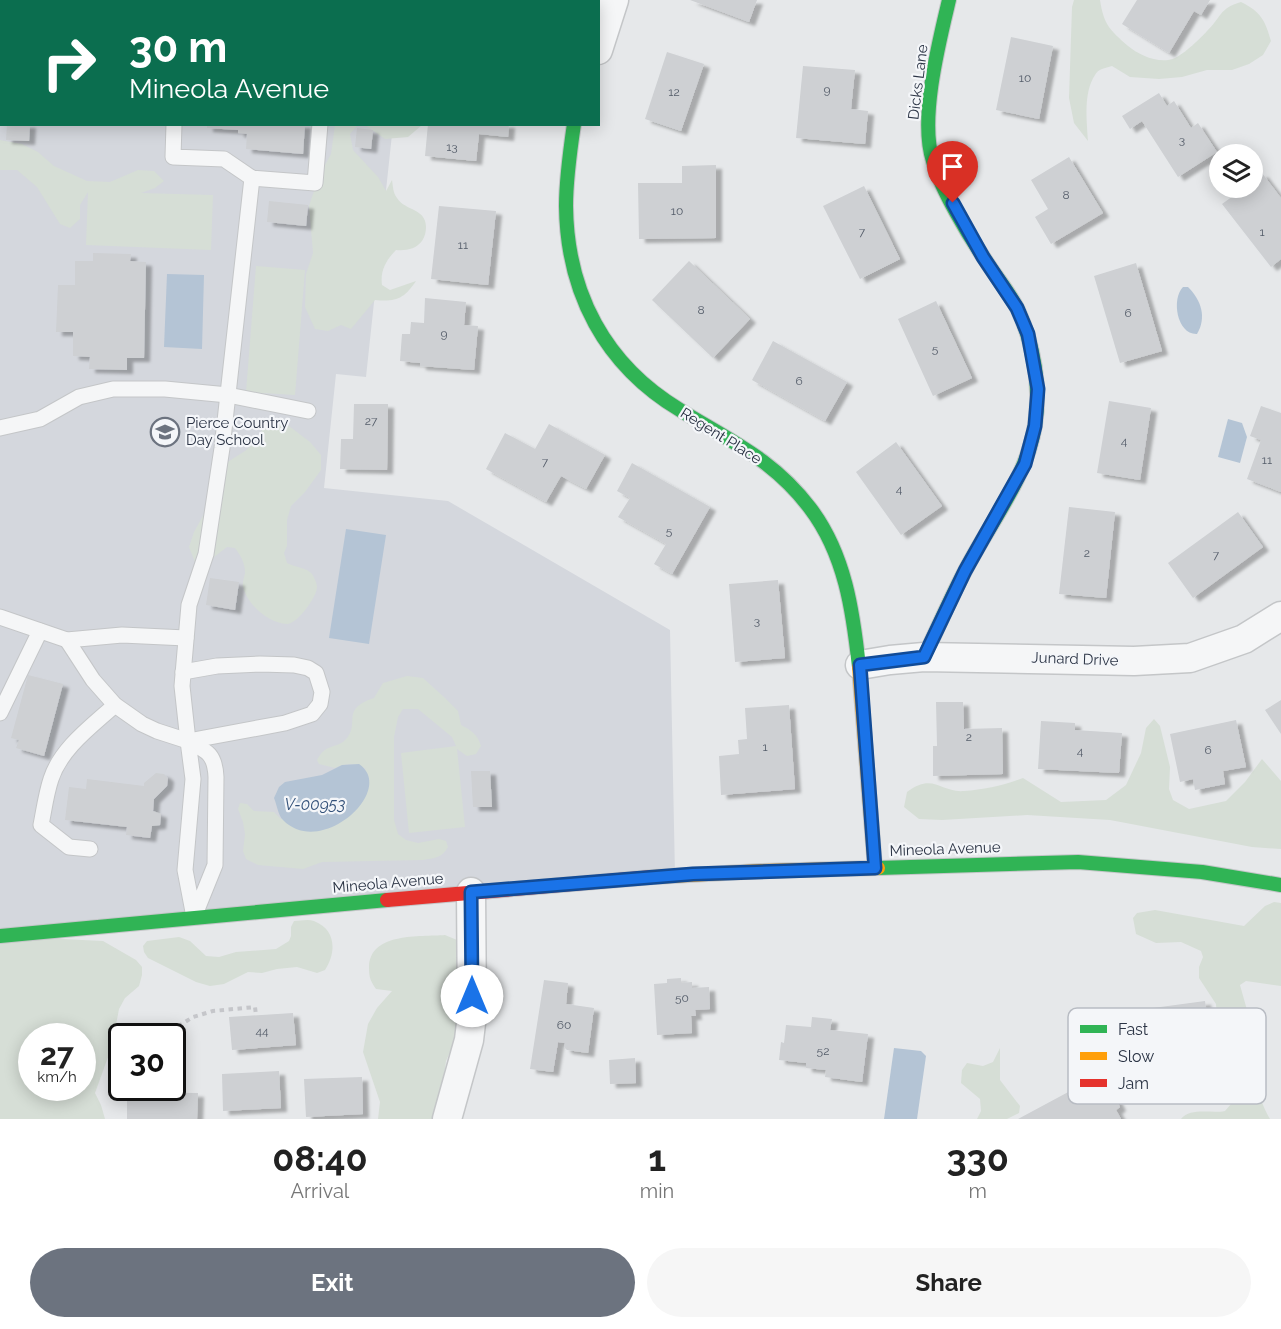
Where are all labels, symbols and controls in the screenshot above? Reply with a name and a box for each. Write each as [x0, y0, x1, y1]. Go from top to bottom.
text: 30 m [129, 23, 227, 72]
icon: right [30, 24, 108, 102]
street label: Dicks Lane [904, 43, 932, 121]
house number: 10 [1019, 71, 1031, 85]
text: Mineola Avenue [129, 73, 329, 104]
house number: 9 [823, 83, 831, 97]
house number: 12 [668, 85, 680, 99]
house number: 3 [1179, 133, 1185, 147]
house number: 13 [446, 140, 458, 154]
pin [927, 141, 978, 203]
map controls [1209, 144, 1263, 198]
button: layers [1209, 144, 1263, 198]
icon: arrive [936, 150, 969, 183]
house number: 8 [1062, 188, 1070, 202]
house number: 10 [671, 204, 683, 218]
house number: 7 [859, 225, 866, 239]
house number: 1 [1259, 225, 1265, 239]
house number: 11 [458, 238, 468, 252]
house number: 8 [697, 303, 705, 317]
house number: 6 [1124, 306, 1132, 320]
house number: 9 [440, 327, 448, 341]
house number: 5 [932, 342, 939, 356]
house number: 6 [795, 374, 803, 388]
street label: Regent Place [677, 404, 765, 468]
place label: Pierce Country Day School [186, 414, 288, 449]
house number: 27 [365, 414, 378, 428]
school or university icon: Pierce Country Day School [149, 416, 181, 448]
house number: 4 [1121, 434, 1128, 448]
house number: 11 [1262, 453, 1272, 467]
house number: 7 [542, 455, 549, 469]
house number: 4 [896, 482, 903, 496]
house number: 5 [666, 524, 673, 538]
house number: 2 [1084, 546, 1090, 560]
house number: 7 [1213, 548, 1220, 562]
house number: 3 [754, 614, 760, 628]
street label: Junard Drive [1031, 648, 1119, 670]
house number: 2 [966, 730, 972, 744]
house number: 1 [762, 740, 768, 754]
house number: 6 [1204, 743, 1212, 757]
house number: 4 [1077, 744, 1084, 758]
water label: V-00953 [285, 795, 345, 814]
street label: Mineola Avenue [889, 838, 1001, 860]
street label: Mineola Avenue [332, 869, 444, 897]
position arrow [440, 964, 504, 1028]
house number: 50 [675, 991, 689, 1005]
legend [1068, 1008, 1266, 1104]
house number: 60 [557, 1018, 571, 1032]
text: Fast [1118, 1020, 1149, 1039]
speed limit sign: 30 [108, 1023, 186, 1101]
house number: 44 [255, 1024, 269, 1038]
text: 27 [40, 1037, 74, 1072]
house number: 52 [817, 1044, 829, 1058]
text: Slow [1118, 1047, 1154, 1066]
text: km/h [37, 1068, 77, 1086]
text: Jam [1118, 1074, 1149, 1093]
text: 08:40 [272, 1137, 368, 1179]
text: 1 [648, 1137, 666, 1179]
text: 330 [946, 1137, 1009, 1179]
text: Arrival [291, 1179, 349, 1203]
text: min [640, 1179, 674, 1203]
text: m [968, 1179, 987, 1203]
button: Exit [30, 1248, 635, 1317]
button: Share [647, 1248, 1251, 1317]

